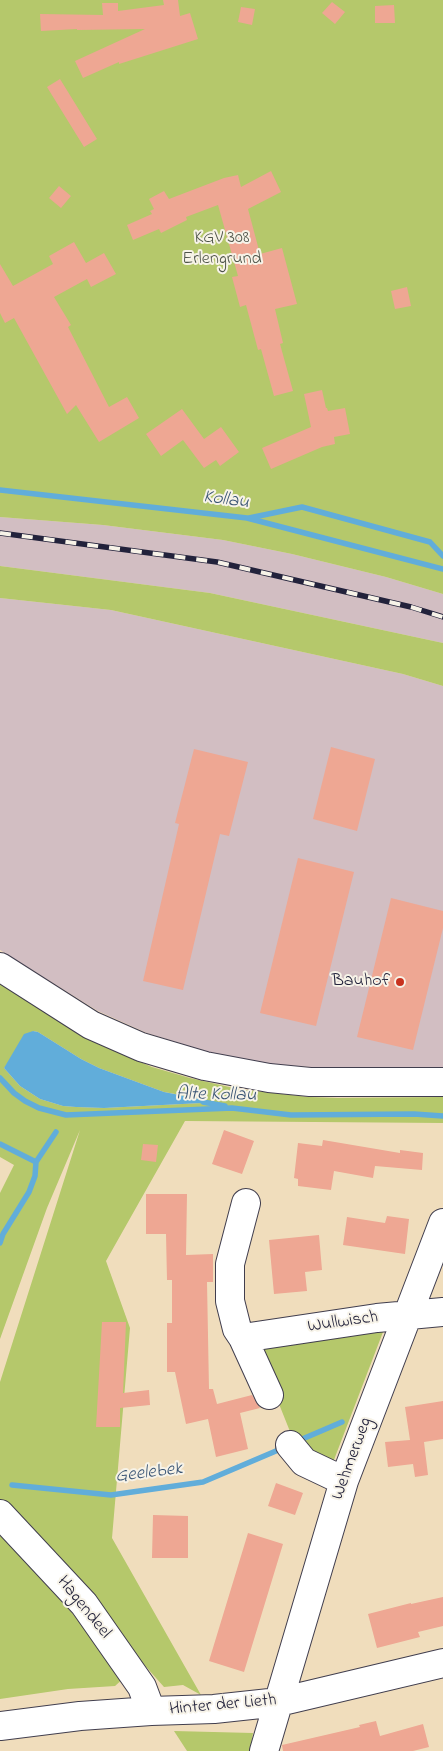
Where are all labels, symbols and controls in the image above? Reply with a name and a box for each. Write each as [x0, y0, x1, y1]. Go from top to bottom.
park label: KGV 308 Erlengrund [182, 228, 262, 270]
water label: Kollau [202, 487, 250, 515]
place label: Bauhof [332, 971, 390, 993]
marker: Bauhof [394, 976, 406, 988]
water label: Alte Kollau [176, 1084, 256, 1108]
street label: Wullwisch [306, 1307, 380, 1339]
street label: Wehmerweg [328, 1415, 378, 1503]
water label: Geelebek [114, 1459, 184, 1489]
street label: Hagendeel [51, 1572, 115, 1644]
street label: Hinter der Lieth [168, 1691, 278, 1721]

